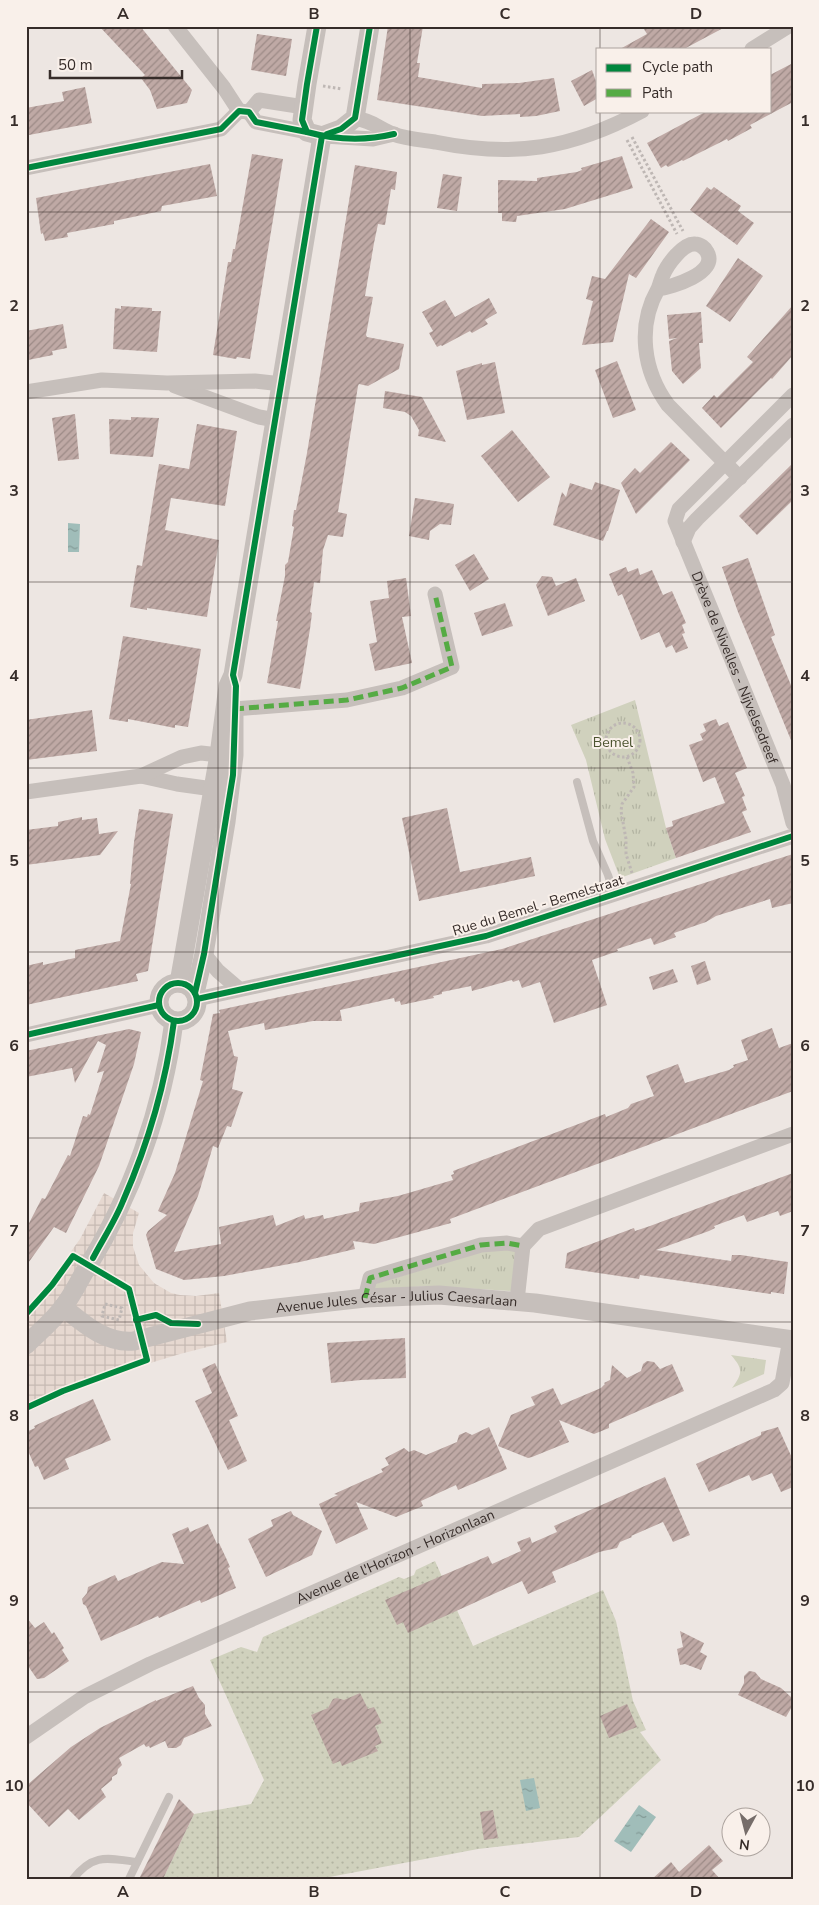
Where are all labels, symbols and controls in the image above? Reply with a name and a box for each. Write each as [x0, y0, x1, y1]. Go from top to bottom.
text: A [117, 3, 129, 25]
text: B [308, 3, 320, 25]
text: C [500, 3, 511, 25]
text: D [690, 3, 702, 25]
scale bar [50, 48, 182, 80]
legend [596, 48, 772, 112]
text: 50 m [58, 55, 93, 75]
text: Cycle path [642, 57, 713, 77]
text: Path [642, 83, 673, 103]
text: 1 [9, 110, 19, 132]
text: 1 [800, 110, 810, 132]
text: 2 [9, 295, 19, 317]
text: 2 [800, 295, 810, 317]
text: 3 [9, 480, 19, 502]
text: 3 [800, 480, 810, 502]
street label: Drève de Nivelles - Nijvelsedreef [687, 568, 782, 767]
text: 4 [9, 665, 19, 687]
text: 4 [800, 665, 810, 687]
park label: Bemel [593, 733, 634, 752]
text: 5 [9, 850, 19, 872]
text: 5 [800, 850, 810, 872]
street label: Rue du Bemel - Bemelstraat [450, 870, 626, 941]
text: 6 [9, 1035, 19, 1057]
text: 6 [800, 1035, 810, 1057]
text: 7 [9, 1220, 19, 1242]
text: 7 [800, 1220, 810, 1242]
street label: Avenue Jules César - Julius Caesarlaan [275, 1286, 518, 1318]
text: 8 [9, 1405, 19, 1427]
text: 8 [800, 1405, 810, 1427]
street label: Avenue de l'Horizon - Horizonlaan [293, 1505, 498, 1609]
text: 9 [9, 1590, 19, 1612]
text: 9 [800, 1590, 810, 1612]
text: 10 [4, 1775, 24, 1797]
text: 10 [795, 1775, 815, 1797]
north arrow [722, 1808, 772, 1858]
text: N [738, 1834, 751, 1854]
text: A [117, 1881, 129, 1903]
text: B [308, 1881, 320, 1903]
text: C [500, 1881, 511, 1903]
text: D [690, 1881, 702, 1903]

